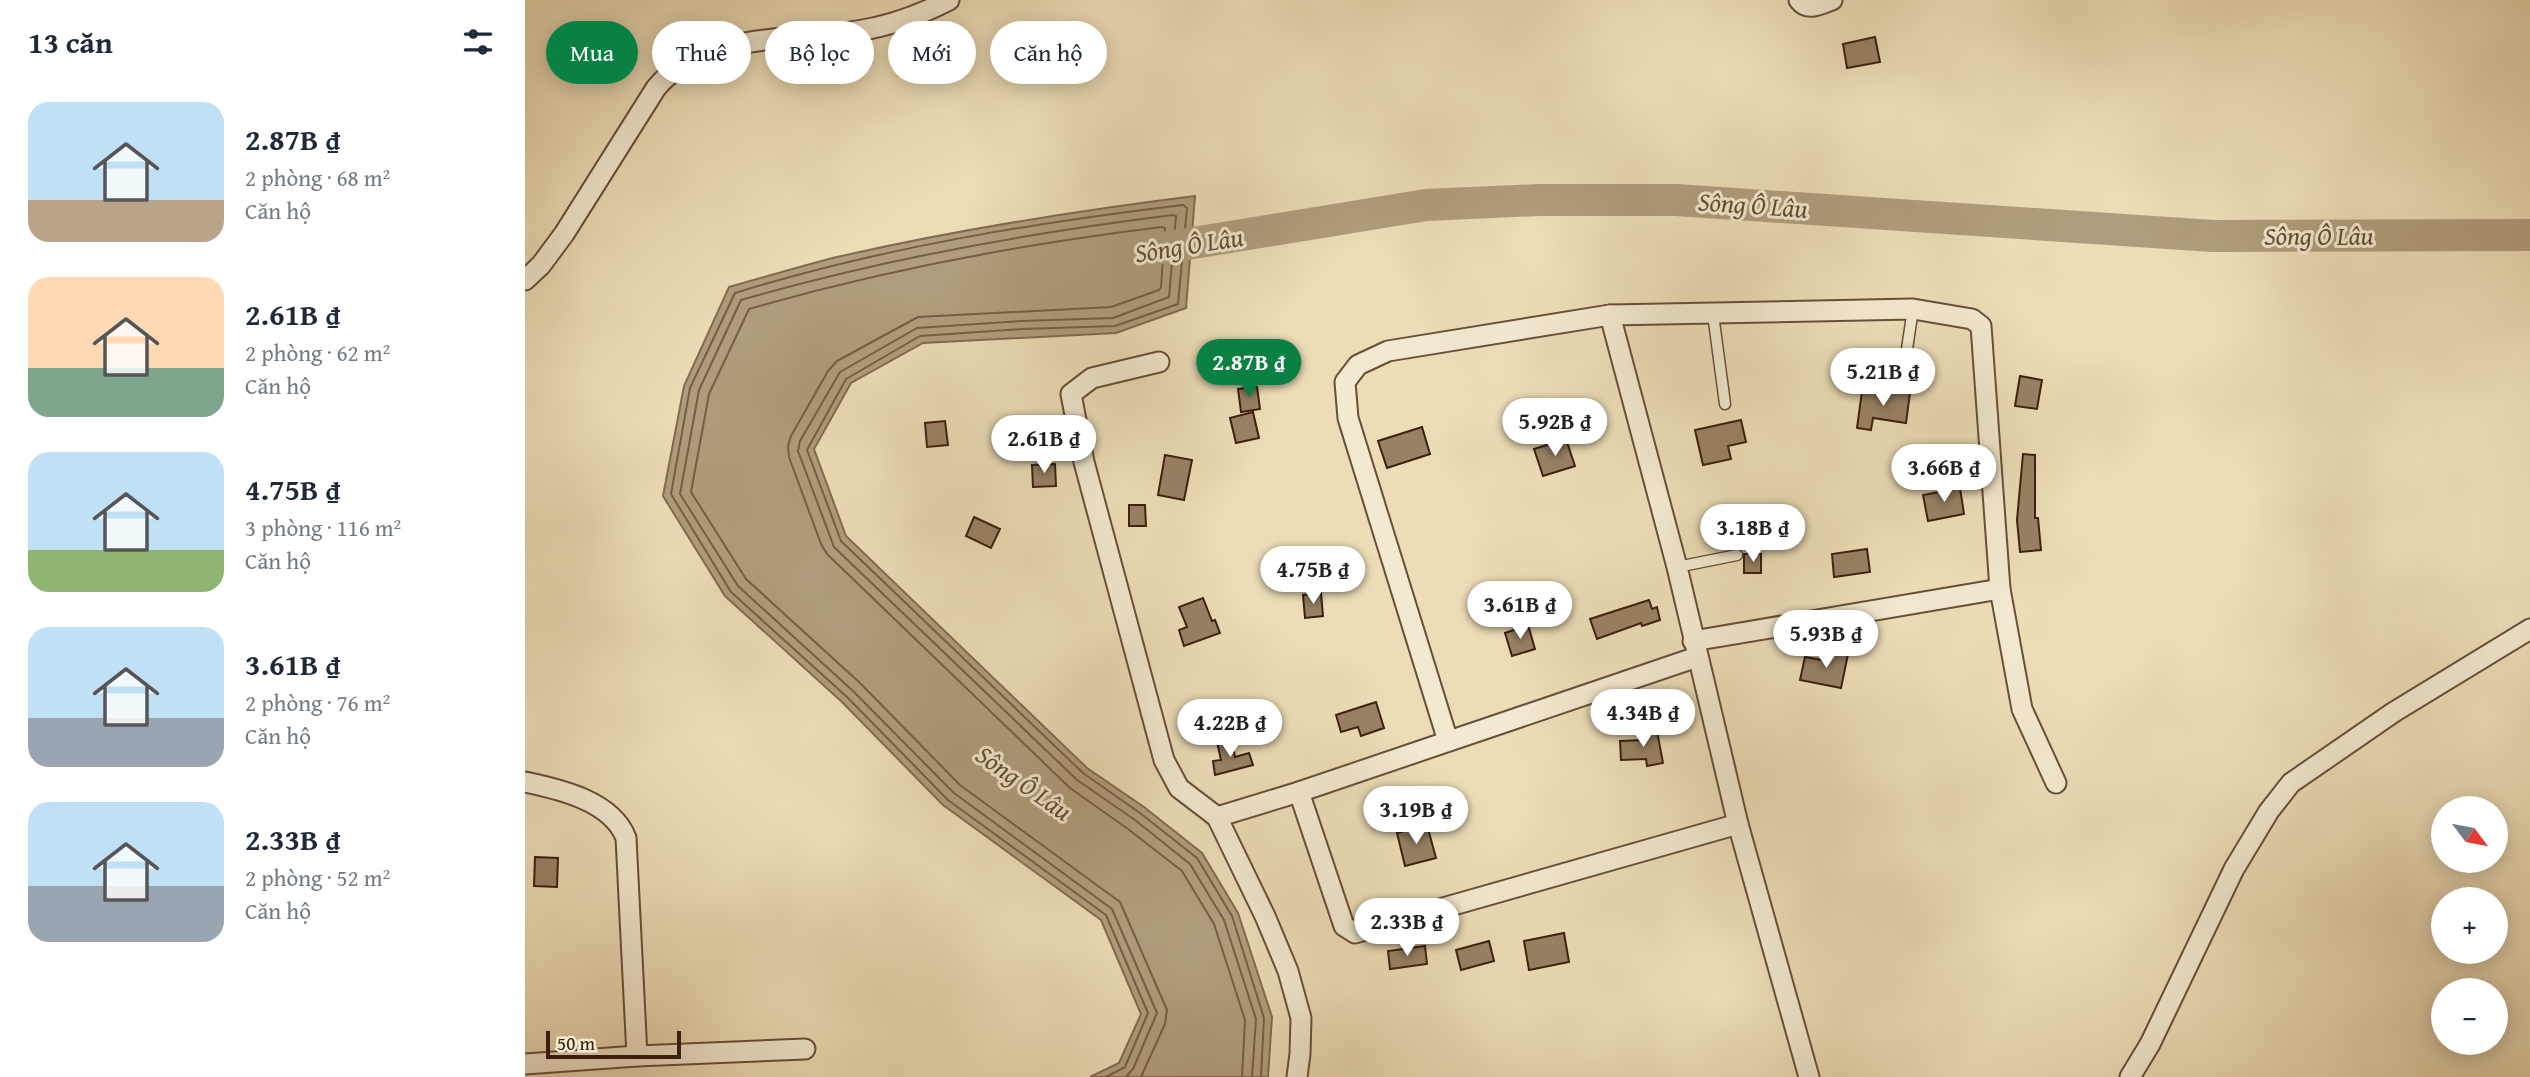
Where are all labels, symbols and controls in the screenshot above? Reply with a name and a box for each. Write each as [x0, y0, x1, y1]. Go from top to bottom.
text: 13 căn [28, 20, 113, 64]
chip: Mua [546, 21, 638, 84]
chip: Thuê [652, 21, 751, 84]
chip: Bộ lọc [765, 21, 874, 84]
chip: Mới [888, 21, 976, 84]
chip: Căn hộ [990, 21, 1107, 84]
icon: filters [459, 23, 497, 61]
text: 2.87B ₫ [245, 117, 341, 161]
icon: home [84, 130, 168, 214]
text: 2 phòng · 68 m² [245, 161, 390, 194]
water label: Sông Ô Lâu [1697, 181, 1809, 228]
text: Căn hộ [245, 194, 311, 227]
water label: Sông Ô Lâu [2264, 216, 2374, 255]
water label: Sông Ô Lâu [1132, 217, 1246, 272]
text: 2.61B ₫ [245, 292, 341, 336]
icon: home [84, 305, 168, 389]
text: 2 phòng · 62 m² [245, 336, 390, 369]
pin: 2.87B ₫ [1184, 340, 1314, 399]
text: 2.87B ₫ [1212, 345, 1286, 378]
pin: 5.21B ₫ [1818, 348, 1948, 408]
text: 5.21B ₫ [1846, 354, 1920, 387]
text: Căn hộ [245, 369, 311, 402]
pin: 5.92B ₫ [1490, 398, 1620, 458]
text: 5.92B ₫ [1518, 404, 1592, 437]
pin: 2.61B ₫ [979, 416, 1109, 475]
text: 2.61B ₫ [1007, 421, 1081, 454]
pin: 3.66B ₫ [1879, 444, 2009, 504]
text: 3.66B ₫ [1907, 450, 1981, 483]
text: 4.75B ₫ [245, 467, 341, 511]
icon: home [84, 480, 168, 564]
pin: 3.18B ₫ [1688, 504, 1818, 564]
text: 3.18B ₫ [1716, 510, 1790, 543]
text: 3 phòng · 116 m² [245, 511, 401, 544]
text: Căn hộ [245, 544, 311, 577]
pin: 4.75B ₫ [1248, 546, 1378, 606]
text: 4.75B ₫ [1276, 552, 1350, 585]
pin: 3.61B ₫ [1455, 582, 1585, 641]
text: 3.61B ₫ [1483, 587, 1557, 620]
pin: 5.93B ₫ [1761, 610, 1891, 670]
text: 5.93B ₫ [1789, 616, 1863, 649]
text: 3.61B ₫ [245, 642, 341, 686]
icon: home [84, 655, 168, 739]
text: 2 phòng · 76 m² [245, 686, 390, 719]
pin: 4.34B ₫ [1578, 690, 1708, 749]
text: 4.34B ₫ [1606, 695, 1680, 728]
pin: 4.22B ₫ [1165, 700, 1295, 759]
text: 4.22B ₫ [1193, 705, 1267, 738]
text: Căn hộ [245, 719, 311, 752]
water label: Sông Ô Lâu [968, 735, 1080, 830]
pin: 3.19B ₫ [1351, 786, 1481, 846]
text: 3.19B ₫ [1379, 792, 1453, 825]
north arrow [2431, 796, 2508, 873]
map controls [2431, 796, 2508, 1055]
text: 2.33B ₫ [245, 817, 341, 861]
icon: home [84, 830, 168, 914]
text: 2 phòng · 52 m² [245, 861, 390, 894]
button: + [2431, 887, 2508, 964]
text: Căn hộ [245, 894, 311, 927]
pin: 2.33B ₫ [1342, 898, 1472, 958]
text: 2.33B ₫ [1370, 904, 1444, 937]
button: − [2431, 978, 2508, 1055]
scale bar [546, 1028, 681, 1060]
text: 50 m [557, 1029, 595, 1057]

